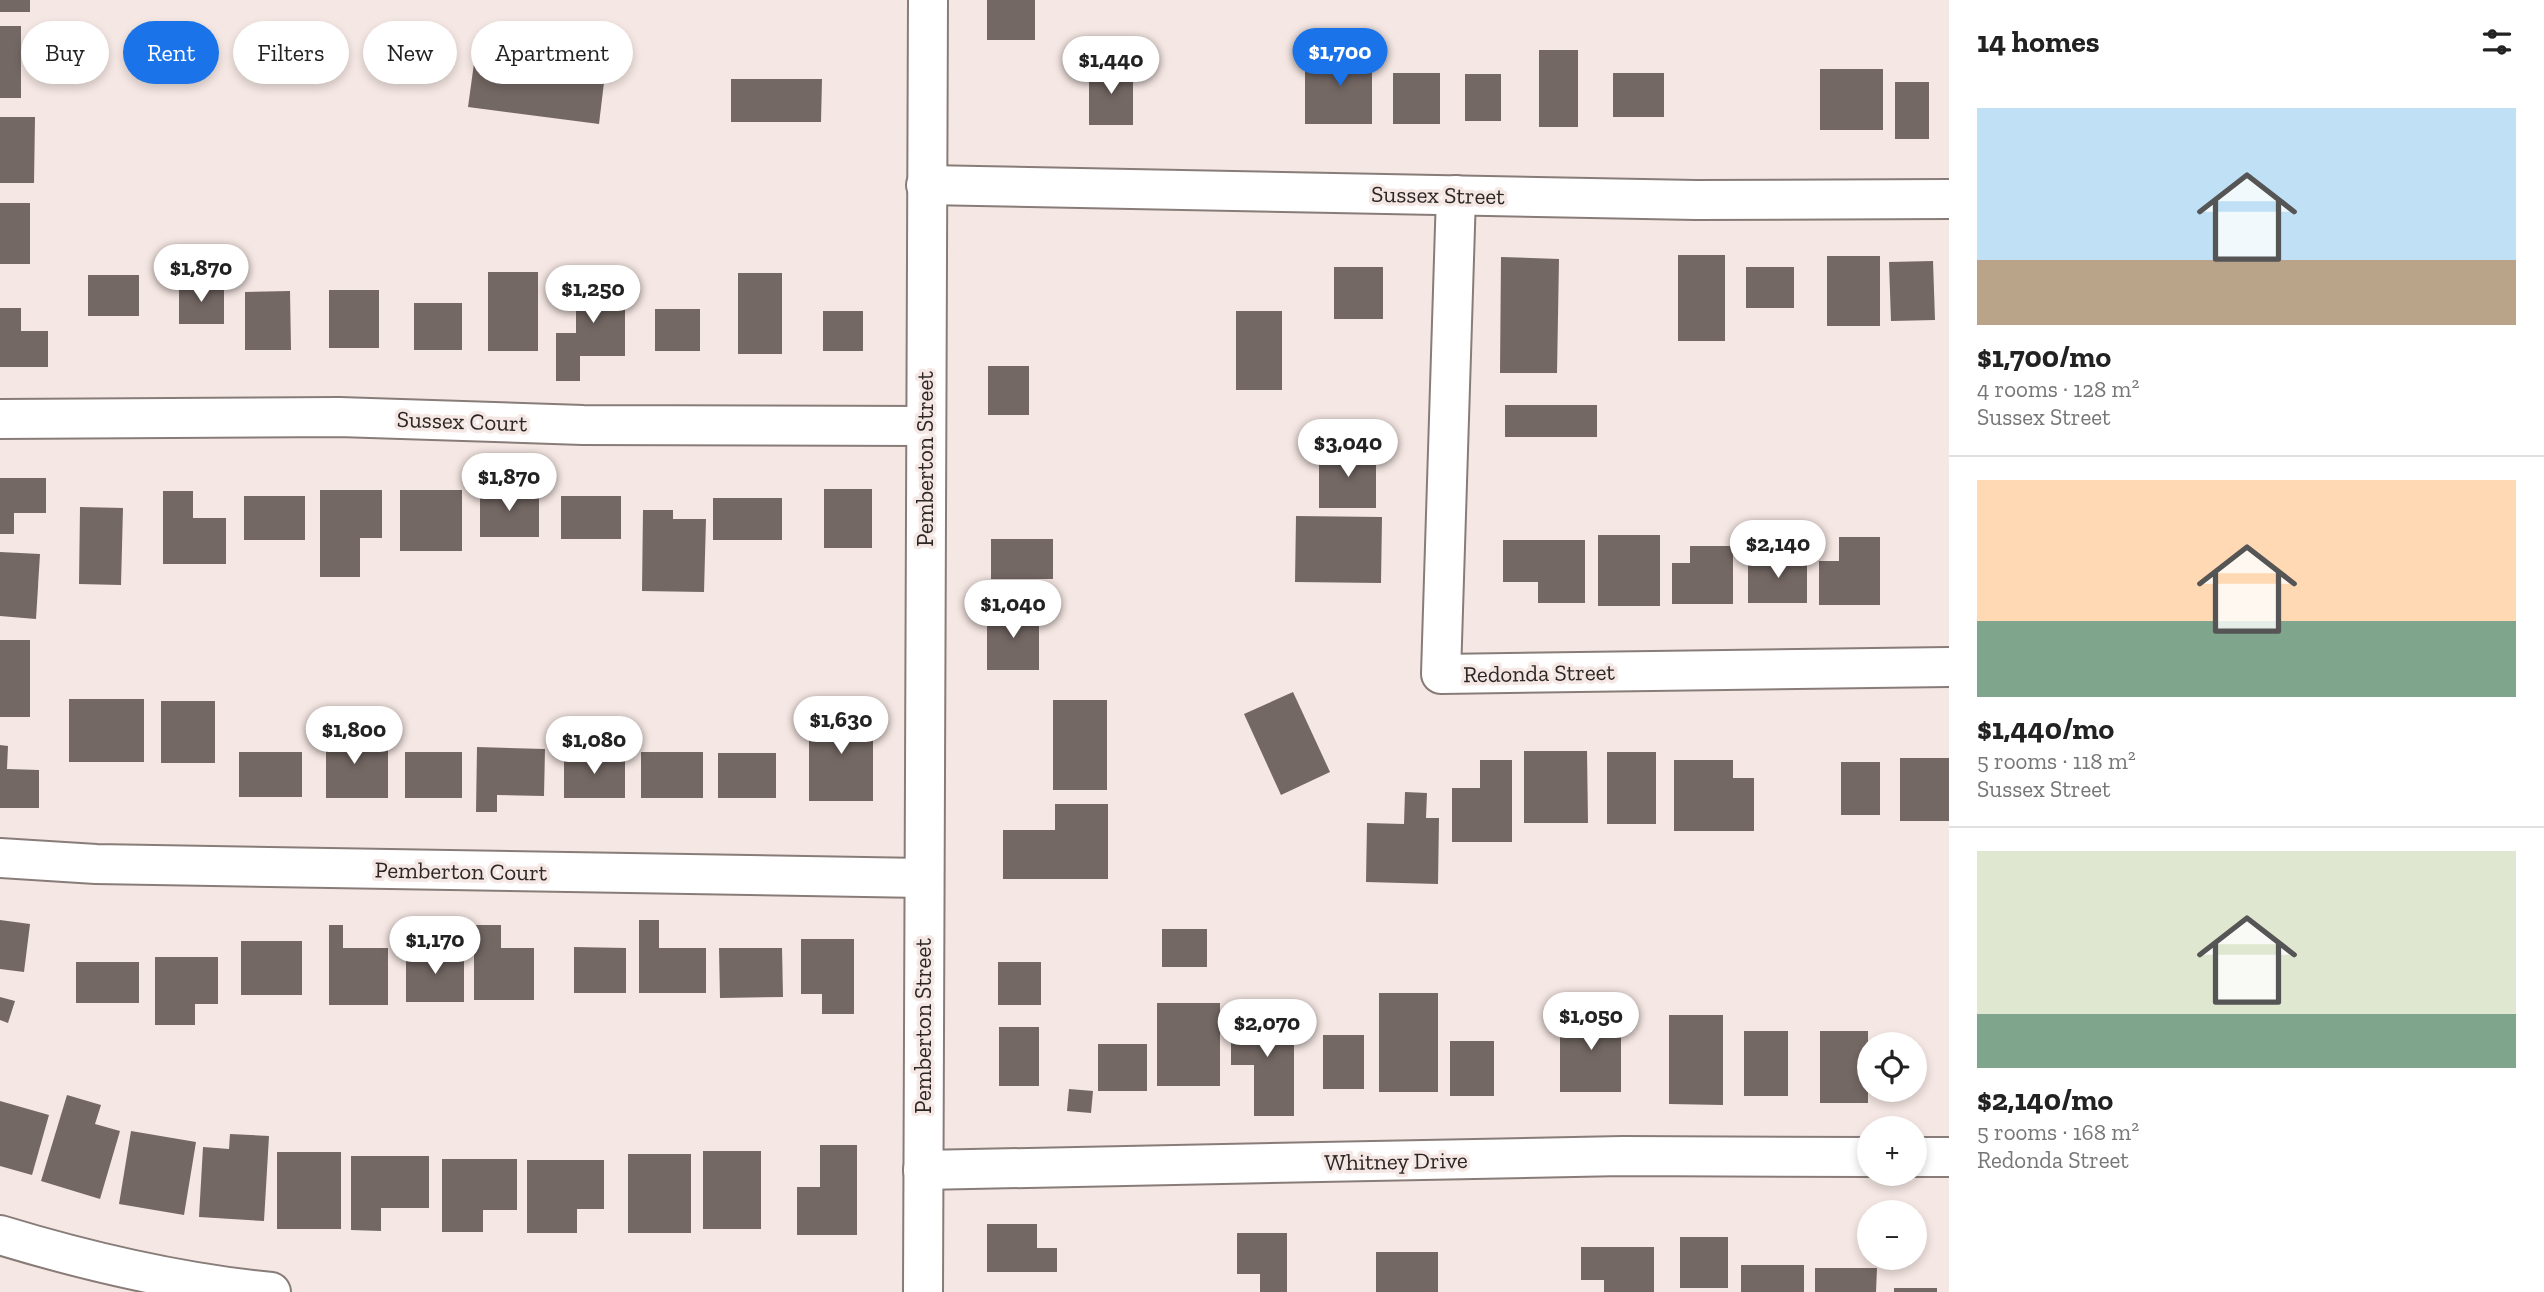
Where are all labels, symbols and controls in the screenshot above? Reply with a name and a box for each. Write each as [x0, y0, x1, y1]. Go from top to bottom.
chip: Buy [21, 21, 109, 84]
chip: Rent [123, 21, 219, 84]
chip: Filters [233, 21, 349, 84]
chip: New [363, 21, 457, 84]
chip: Apartment [471, 21, 633, 84]
icon: filters [2478, 23, 2516, 61]
text: 14 homes [1977, 24, 2100, 60]
pin: $1,700 [1283, 28, 1397, 88]
pin: $1,440 [1054, 36, 1168, 96]
text: $1,700 [1309, 37, 1371, 65]
text: $1,440 [1078, 45, 1144, 73]
icon: home [2184, 154, 2310, 280]
street label: Sussex Street [1371, 180, 1505, 210]
pin: $1,870 [144, 244, 258, 304]
text: $1,870 [170, 253, 232, 281]
pin: $1,250 [536, 266, 650, 325]
text: $1,250 [561, 274, 625, 302]
text: $1,700/mo [1977, 339, 2111, 375]
street label: Pemberton Street [911, 371, 939, 547]
text: 4 rooms · 128 m² [1977, 375, 2139, 403]
text: Sussex Street [1977, 403, 2111, 431]
street label: Sussex Court [396, 405, 528, 437]
pin: $3,040 [1291, 420, 1405, 479]
text: $3,040 [1314, 428, 1382, 456]
pin: $1,870 [452, 454, 566, 513]
text: $1,870 [478, 462, 540, 490]
pin: $2,140 [1721, 520, 1835, 580]
icon: home [2184, 526, 2310, 652]
text: $2,140 [1746, 529, 1810, 557]
pin: $1,040 [956, 580, 1070, 640]
text: $1,040 [980, 589, 1046, 617]
street label: Redonda Street [1463, 658, 1616, 688]
pin: $1,630 [784, 696, 898, 756]
text: $1,630 [809, 705, 873, 733]
pin: $1,800 [297, 706, 411, 766]
text: $1,440/mo [1977, 711, 2114, 747]
text: $1,800 [322, 715, 386, 743]
pin: $1,080 [537, 716, 651, 776]
text: $1,080 [562, 725, 626, 753]
text: 5 rooms · 118 m² [1977, 747, 2136, 775]
text: Sussex Street [1977, 775, 2111, 803]
street label: Pemberton Court [374, 855, 548, 887]
icon: home [2184, 897, 2310, 1023]
pin: $1,170 [378, 916, 492, 976]
text: $1,170 [405, 925, 465, 953]
street label: Pemberton Street [909, 938, 937, 1114]
pin: $1,050 [1534, 992, 1648, 1052]
pin: $2,070 [1210, 1000, 1324, 1059]
text: $1,050 [1559, 1001, 1623, 1029]
text: $2,070 [1234, 1008, 1300, 1036]
map controls [1857, 1032, 1927, 1270]
button: locate [1857, 1032, 1927, 1102]
text: $2,140/mo [1977, 1082, 2113, 1118]
button: + [1857, 1116, 1927, 1186]
text: 5 rooms · 168 m² [1977, 1118, 2139, 1146]
street label: Whitney Drive [1324, 1146, 1468, 1176]
text: Redonda Street [1977, 1146, 2129, 1174]
button: − [1857, 1200, 1927, 1270]

